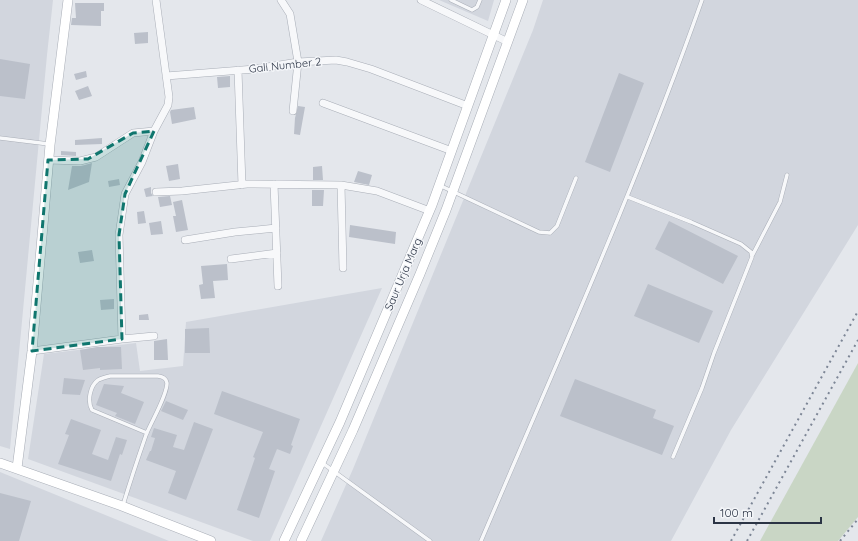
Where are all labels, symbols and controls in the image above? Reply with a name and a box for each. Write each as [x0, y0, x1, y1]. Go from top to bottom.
street label: Gali Number 2 [248, 54, 322, 76]
street label: Saur Urja Marg [381, 236, 425, 312]
scale bar [714, 499, 821, 525]
text: 100 m [720, 505, 753, 520]

